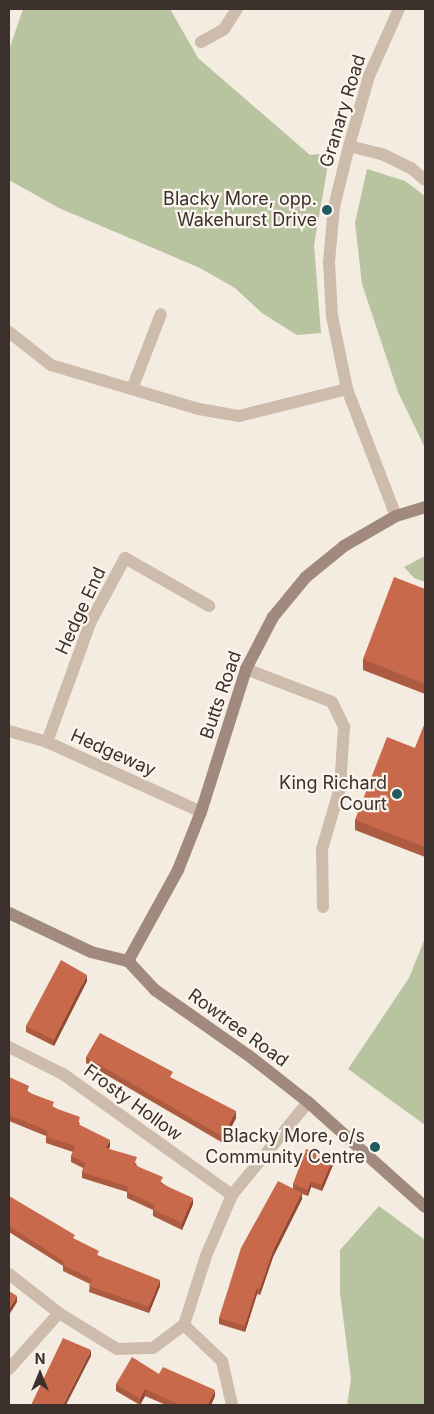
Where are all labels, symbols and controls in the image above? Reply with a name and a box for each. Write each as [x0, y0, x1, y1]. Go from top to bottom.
street label: Granary Road [316, 52, 370, 170]
place label: Blacky More, opp. Wakehurst Drive [163, 189, 317, 232]
marker: Blacky More, opp. Wakehurst Drive [321, 204, 333, 216]
street label: Hedge End [51, 564, 111, 658]
street label: Butts Road [196, 648, 246, 742]
street label: Hedgeway [67, 725, 159, 781]
place label: King Richard Court [279, 773, 387, 816]
marker: King Richard Court [391, 788, 403, 800]
street label: Rowtree Road [184, 984, 292, 1072]
street label: Frosty Hollow [80, 1060, 186, 1146]
place label: Blacky More, o/s Community Centre [205, 1126, 365, 1168]
marker: Blacky More, o/s Community Centre [369, 1141, 381, 1153]
north arrow [15, 1349, 65, 1399]
text: N [35, 1350, 45, 1367]

